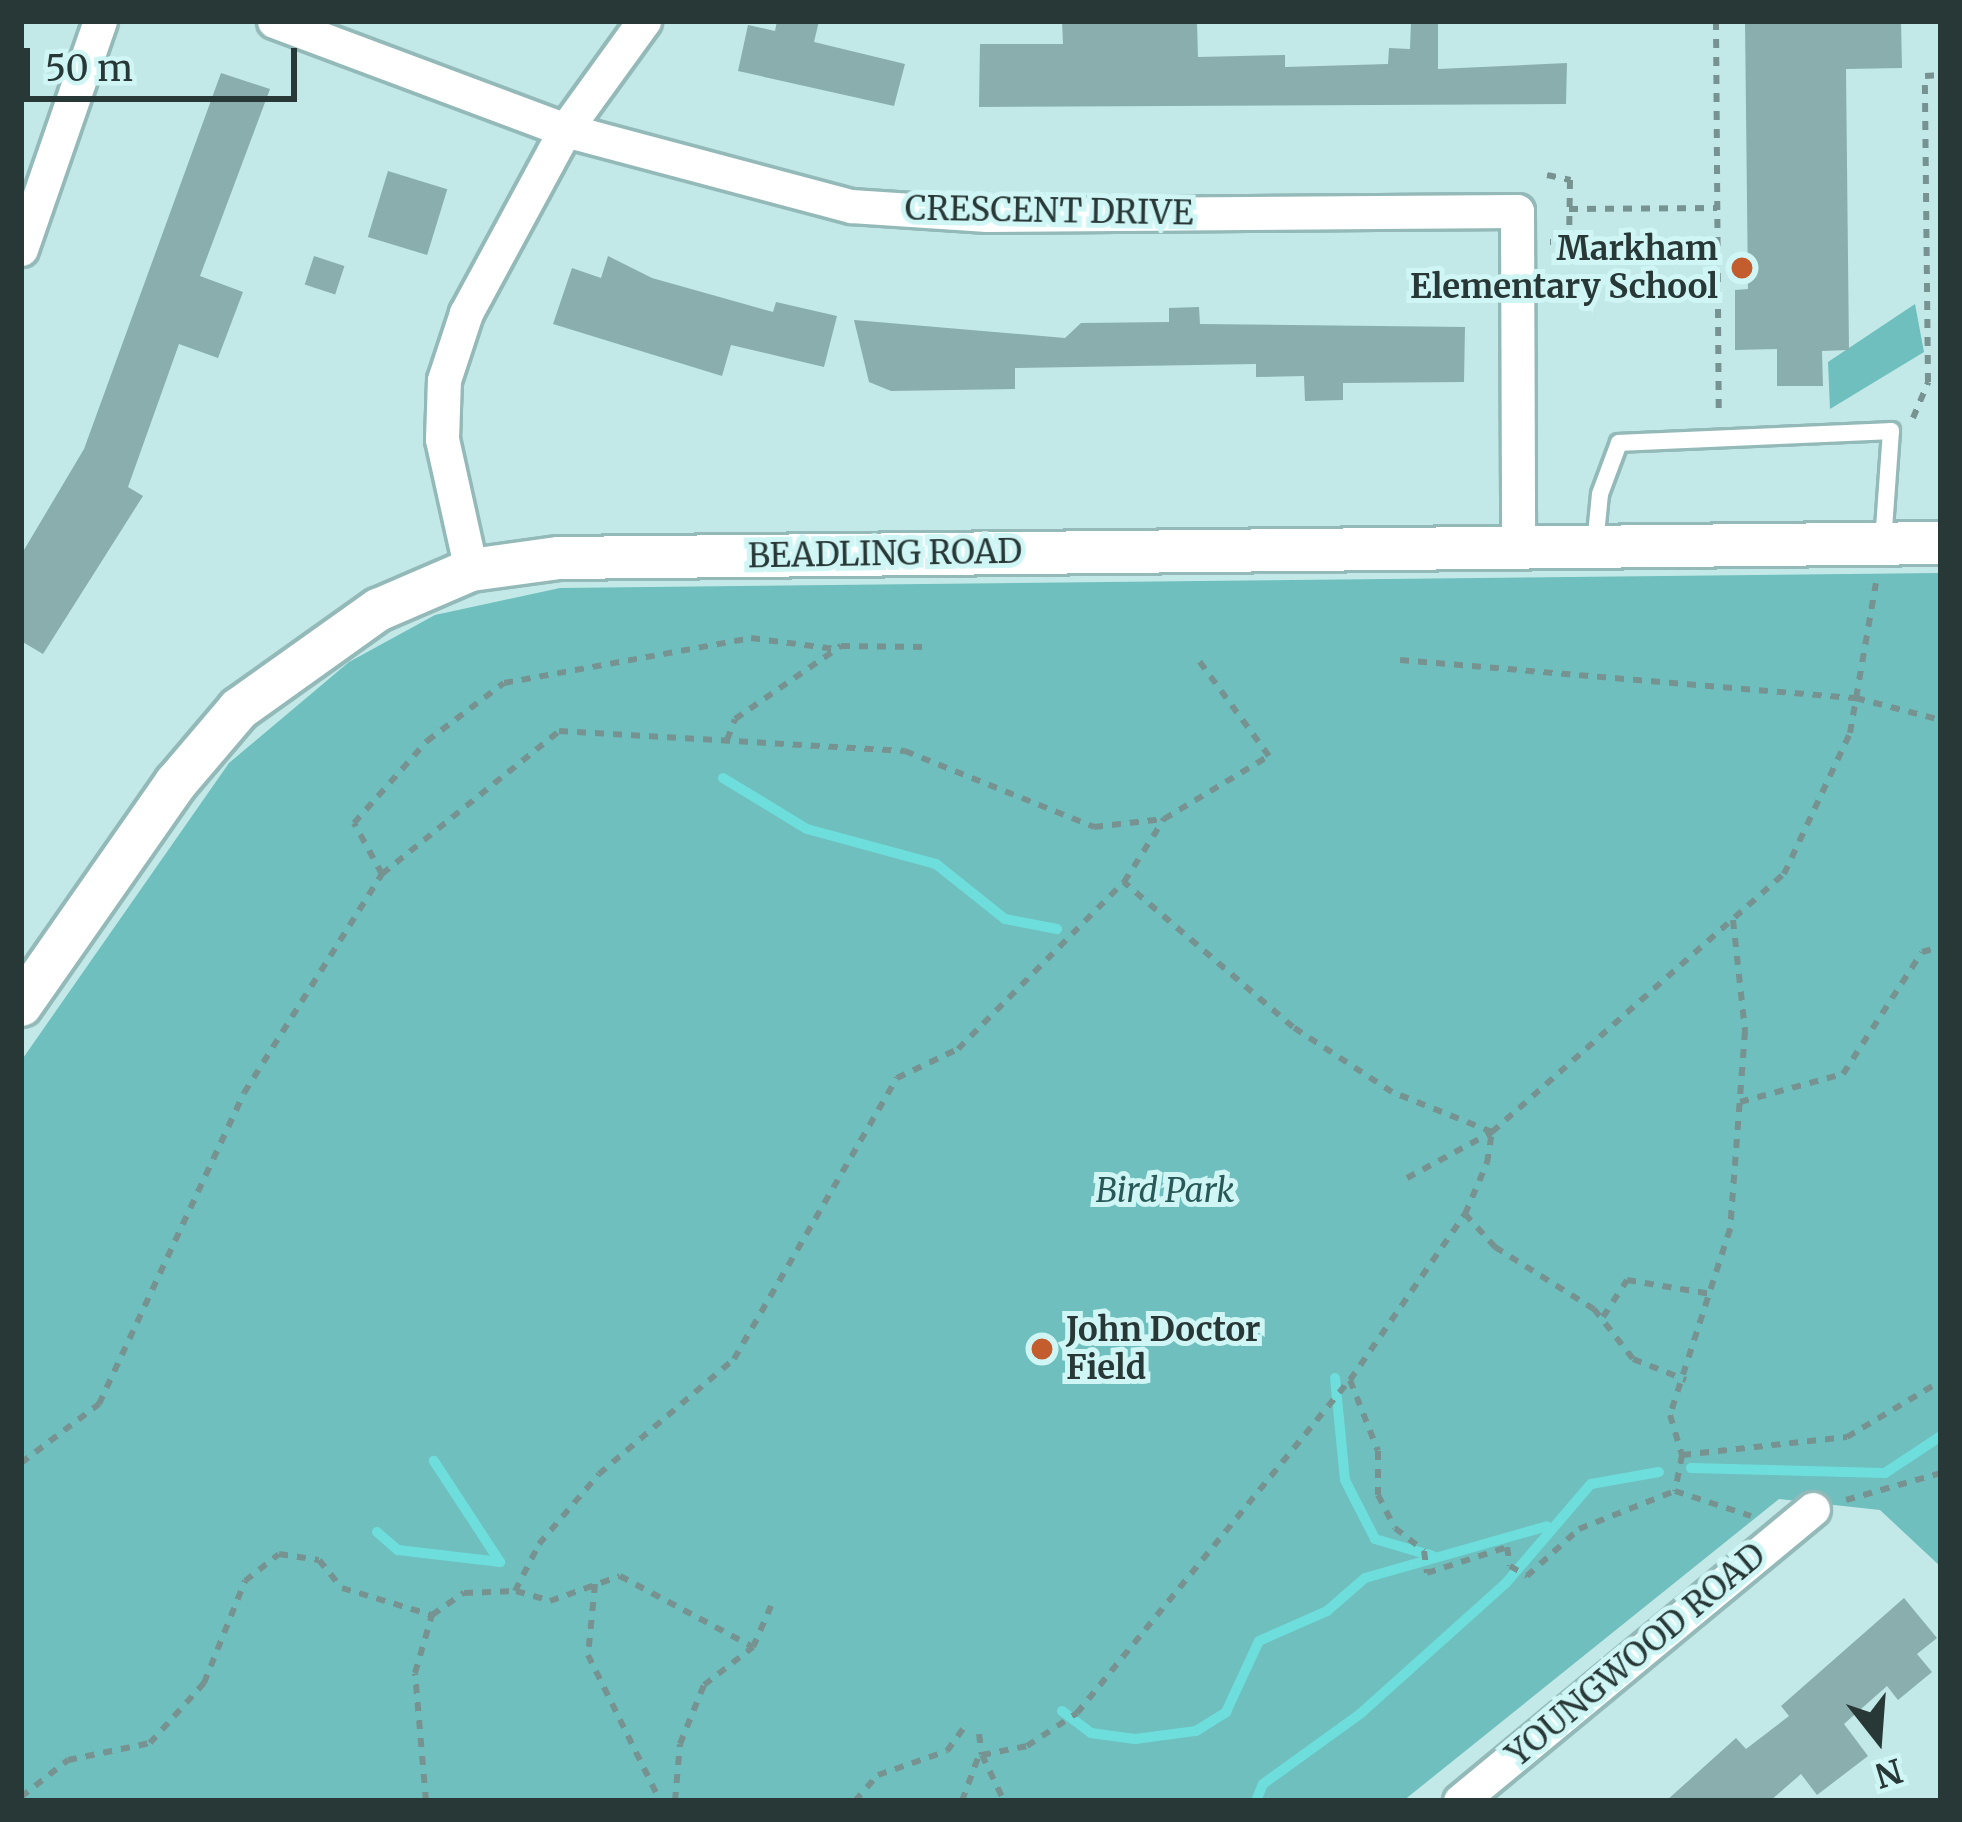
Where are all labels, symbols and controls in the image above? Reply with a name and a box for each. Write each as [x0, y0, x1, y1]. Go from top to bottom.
scale bar [30, 24, 303, 98]
text: 50 m [45, 46, 133, 91]
street label: CRESCENT DRIVE [904, 189, 1194, 233]
place label: Markham Elementary School [1410, 229, 1718, 307]
marker: Markham Elementary School [1729, 255, 1755, 281]
street label: BEADLING ROAD [747, 532, 1023, 576]
park label: Bird Park [1096, 1171, 1234, 1211]
place label: John Doctor Field [1066, 1310, 1260, 1388]
marker: John Doctor Field [1029, 1336, 1055, 1362]
street label: YOUNGWOOD ROAD [1499, 1535, 1773, 1775]
north arrow [1818, 1678, 1938, 1798]
text: N [1870, 1749, 1907, 1796]

